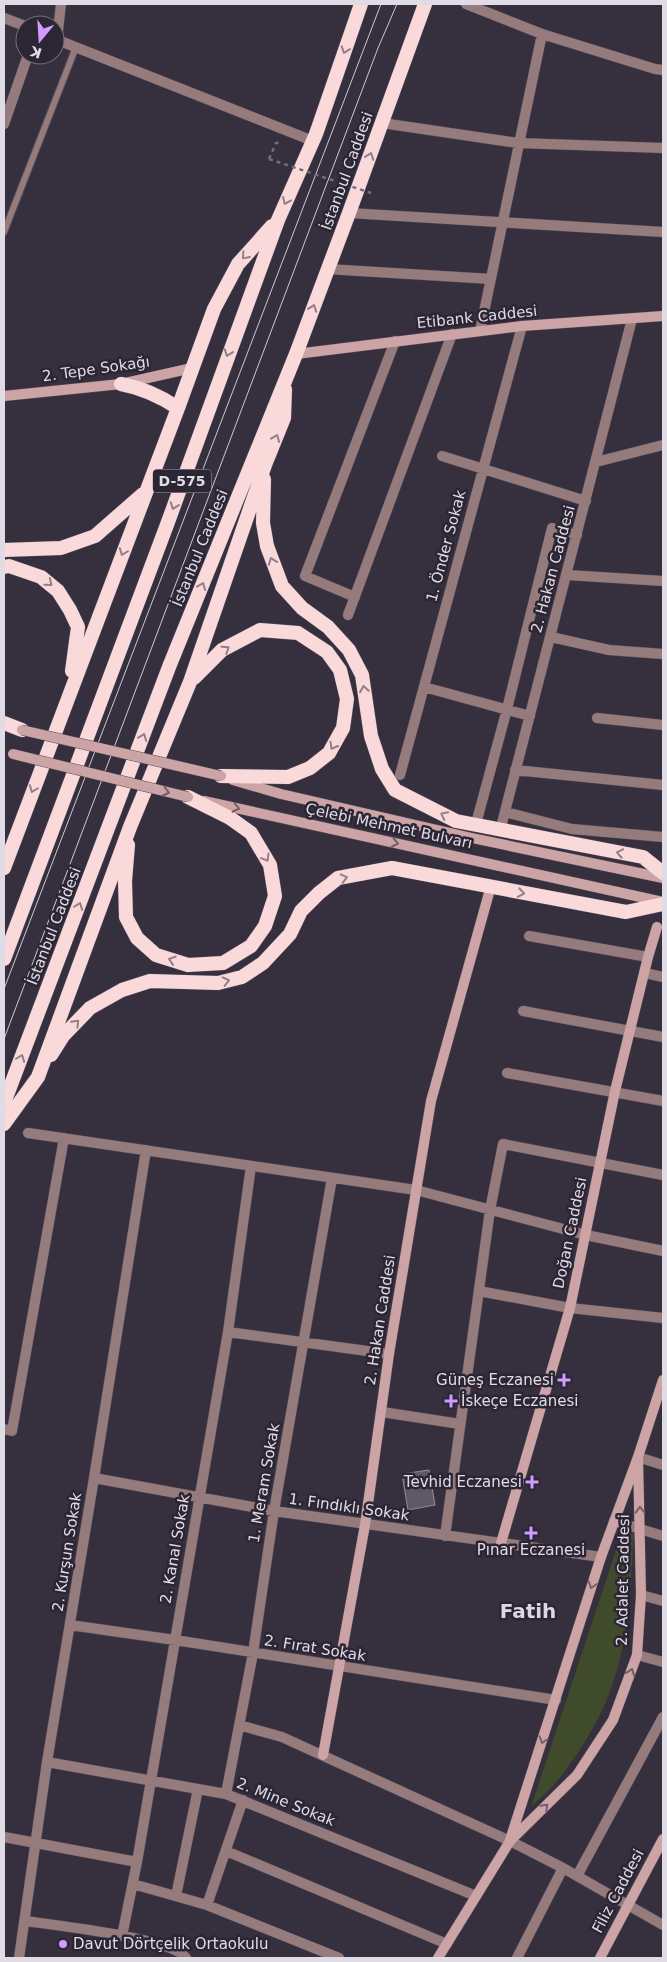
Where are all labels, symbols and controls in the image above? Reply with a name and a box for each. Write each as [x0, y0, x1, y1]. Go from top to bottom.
north arrow [15, 15, 65, 65]
text: K [27, 43, 44, 62]
one-way arrow [341, 45, 351, 54]
street label: İstanbul Caddesi [316, 109, 377, 233]
one-way arrow [364, 153, 374, 161]
one-way arrow [282, 196, 292, 205]
one-way arrow [242, 251, 251, 260]
street label: Etibank Caddesi [416, 302, 538, 332]
one-way arrow [307, 305, 317, 313]
one-way arrow [224, 348, 235, 357]
street label: 2. Tepe Sokağı [41, 353, 151, 385]
one-way arrow [270, 434, 280, 443]
road number: D-575 [153, 470, 211, 492]
street label: İstanbul Caddesi [167, 486, 232, 609]
street label: 1. Önder Sokak [421, 488, 470, 604]
one-way arrow [169, 501, 179, 510]
street label: 2. Hakan Caddesi [527, 503, 579, 635]
one-way arrow [119, 547, 129, 555]
one-way arrow [268, 557, 279, 566]
one-way arrow [43, 577, 52, 586]
one-way arrow [196, 582, 206, 591]
one-way arrow [220, 646, 229, 656]
one-way arrow [359, 685, 370, 693]
one-way arrow [137, 734, 147, 742]
one-way arrow [329, 741, 339, 750]
one-way arrow [29, 784, 39, 793]
one-way arrow [161, 786, 169, 796]
street label: Çelebi Mehmet Bulvarı [304, 800, 474, 852]
one-way arrow [232, 802, 241, 813]
one-way arrow [441, 811, 450, 821]
one-way arrow [390, 837, 399, 848]
one-way arrow [616, 848, 624, 859]
one-way arrow [260, 852, 270, 861]
street label: İstanbul Caddesi [22, 864, 85, 987]
one-way arrow [340, 873, 349, 884]
one-way arrow [516, 887, 525, 897]
one-way arrow [73, 902, 83, 911]
one-way arrow [168, 955, 177, 965]
one-way arrow [221, 976, 230, 987]
one-way arrow [70, 1020, 79, 1029]
one-way arrow [15, 1054, 25, 1062]
street label: Doğan Caddesi [549, 1176, 591, 1290]
street label: 2. Hakan Caddesi [361, 1254, 399, 1386]
place label: Güneş Eczanesi [436, 1371, 554, 1389]
marker: Güneş Eczanesi [558, 1374, 570, 1386]
place label: İskeçe Eczanesi [461, 1391, 578, 1410]
marker: İskeçe Eczanesi [445, 1395, 457, 1407]
street label: 1. Meram Sokak [245, 1422, 283, 1544]
place label: Tevhid Eczanesi [403, 1473, 522, 1491]
marker: Tevhid Eczanesi [526, 1476, 538, 1488]
street label: 1. Fındıklı Sokak [287, 1490, 411, 1524]
street label: 2. Kurşun Sokak [49, 1491, 85, 1613]
street label: 2. Kanal Sokak [157, 1493, 194, 1605]
one-way arrow [635, 1506, 645, 1514]
street label: 2. Adalet Caddesi [613, 1514, 633, 1646]
marker: Pınar Eczanesi [525, 1527, 537, 1539]
place label: Pınar Eczanesi [477, 1541, 585, 1559]
one-way arrow [588, 1581, 598, 1589]
district label: Fatih [500, 1599, 556, 1623]
street label: 2. Fırat Sokak [263, 1631, 368, 1665]
one-way arrow [625, 1668, 635, 1676]
one-way arrow [538, 1735, 548, 1744]
street label: 2. Mine Sokak [234, 1774, 338, 1830]
one-way arrow [539, 1804, 548, 1813]
street label: Filiz Caddesi [588, 1846, 648, 1936]
place label: Davut Dörtçelik Ortaokulu [73, 1935, 268, 1953]
marker: Davut Dörtçelik Ortaokulu [57, 1938, 69, 1950]

